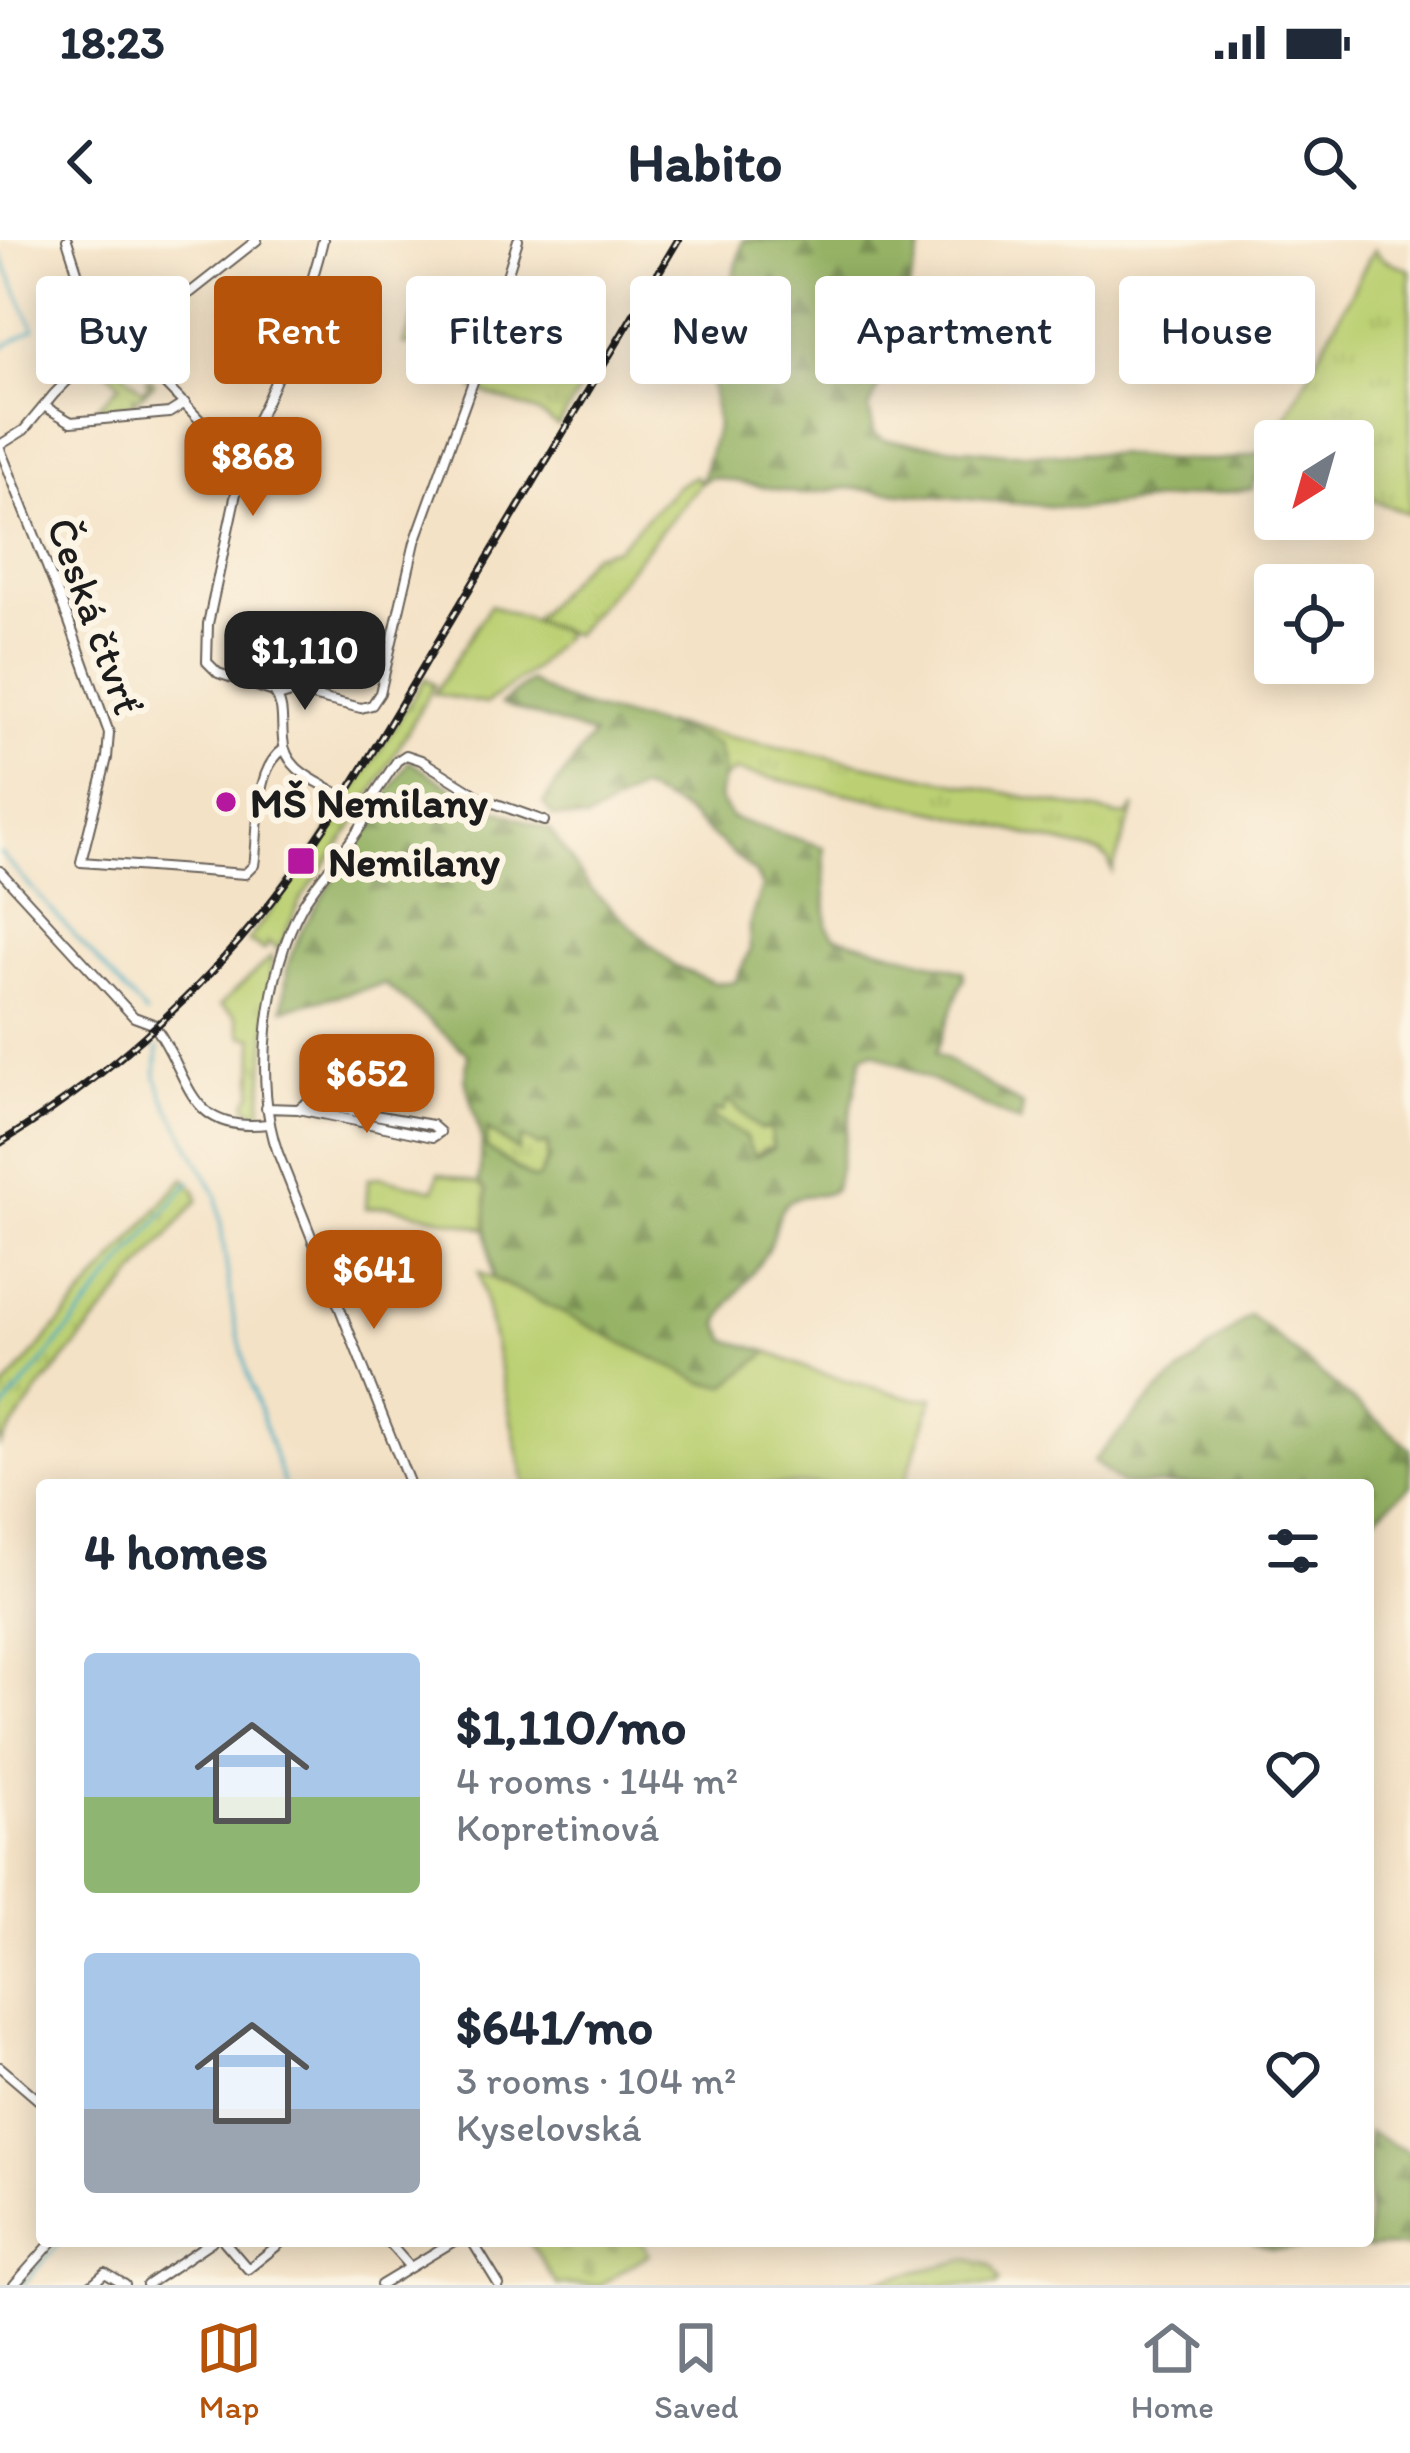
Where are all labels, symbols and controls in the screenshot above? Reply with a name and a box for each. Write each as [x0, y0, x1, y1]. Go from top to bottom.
text: 18:23 [60, 15, 165, 69]
icon: back [48, 129, 114, 195]
icon: search [1296, 129, 1362, 195]
text: Habito [627, 130, 783, 195]
chip: Buy [36, 276, 190, 384]
chip: Rent [214, 276, 382, 384]
chip: Filters [406, 276, 606, 384]
chip: New [630, 276, 791, 384]
chip: Apartment [815, 276, 1095, 384]
chip: House [1119, 276, 1315, 384]
pin: $868 [182, 417, 324, 519]
north arrow [1254, 420, 1374, 540]
map controls [1254, 420, 1374, 684]
text: $868 [211, 432, 295, 479]
street label: Česká čtvrť [36, 511, 154, 721]
button: locate [1254, 564, 1374, 684]
pin: $1,110 [207, 611, 403, 713]
text: $1,110 [251, 626, 359, 673]
place label: MŠ Nemilany [250, 777, 488, 828]
marker: MŠ Nemilany [213, 789, 239, 815]
place label: Nemilany [328, 836, 500, 887]
marker: Nemilany [285, 845, 317, 877]
pin: $652 [296, 1034, 438, 1136]
text: $652 [326, 1049, 408, 1096]
pin: $641 [303, 1230, 445, 1332]
text: $641 [333, 1245, 415, 1292]
icon: filters [1260, 1518, 1326, 1584]
text: 4 homes [84, 1521, 268, 1582]
text: $1,110/mo [456, 1696, 687, 1757]
icon: home [180, 1701, 324, 1845]
icon: heart [1260, 1740, 1326, 1806]
text: 4 rooms · 144 m² [456, 1757, 738, 1804]
text: Kopretinová [456, 1804, 659, 1851]
text: $641/mo [456, 1996, 653, 2057]
icon: home [180, 2001, 324, 2145]
icon: heart [1260, 2040, 1326, 2106]
text: 3 rooms · 104 m² [456, 2057, 736, 2104]
text: Kyselovská [456, 2104, 642, 2151]
tab: Map [196, 2315, 262, 2426]
tab: Saved [654, 2315, 738, 2426]
tab: Home [1131, 2315, 1214, 2426]

